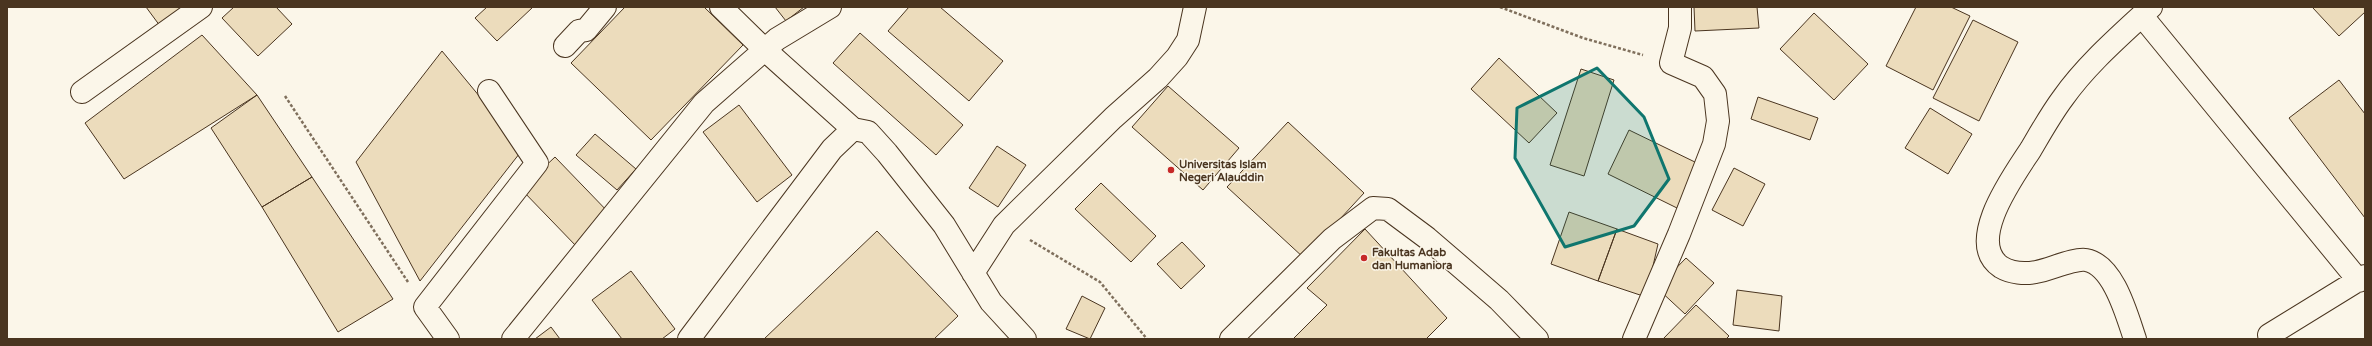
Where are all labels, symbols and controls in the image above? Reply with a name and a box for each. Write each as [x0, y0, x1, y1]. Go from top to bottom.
place label: Universitas Islam Negeri Alauddin [1179, 158, 1267, 185]
marker: Universitas Islam Negeri Alauddin [1166, 165, 1176, 175]
place label: Fakultas Adab dan Humaniora [1372, 246, 1452, 272]
marker: Fakultas Adab dan Humaniora [1359, 253, 1369, 263]

